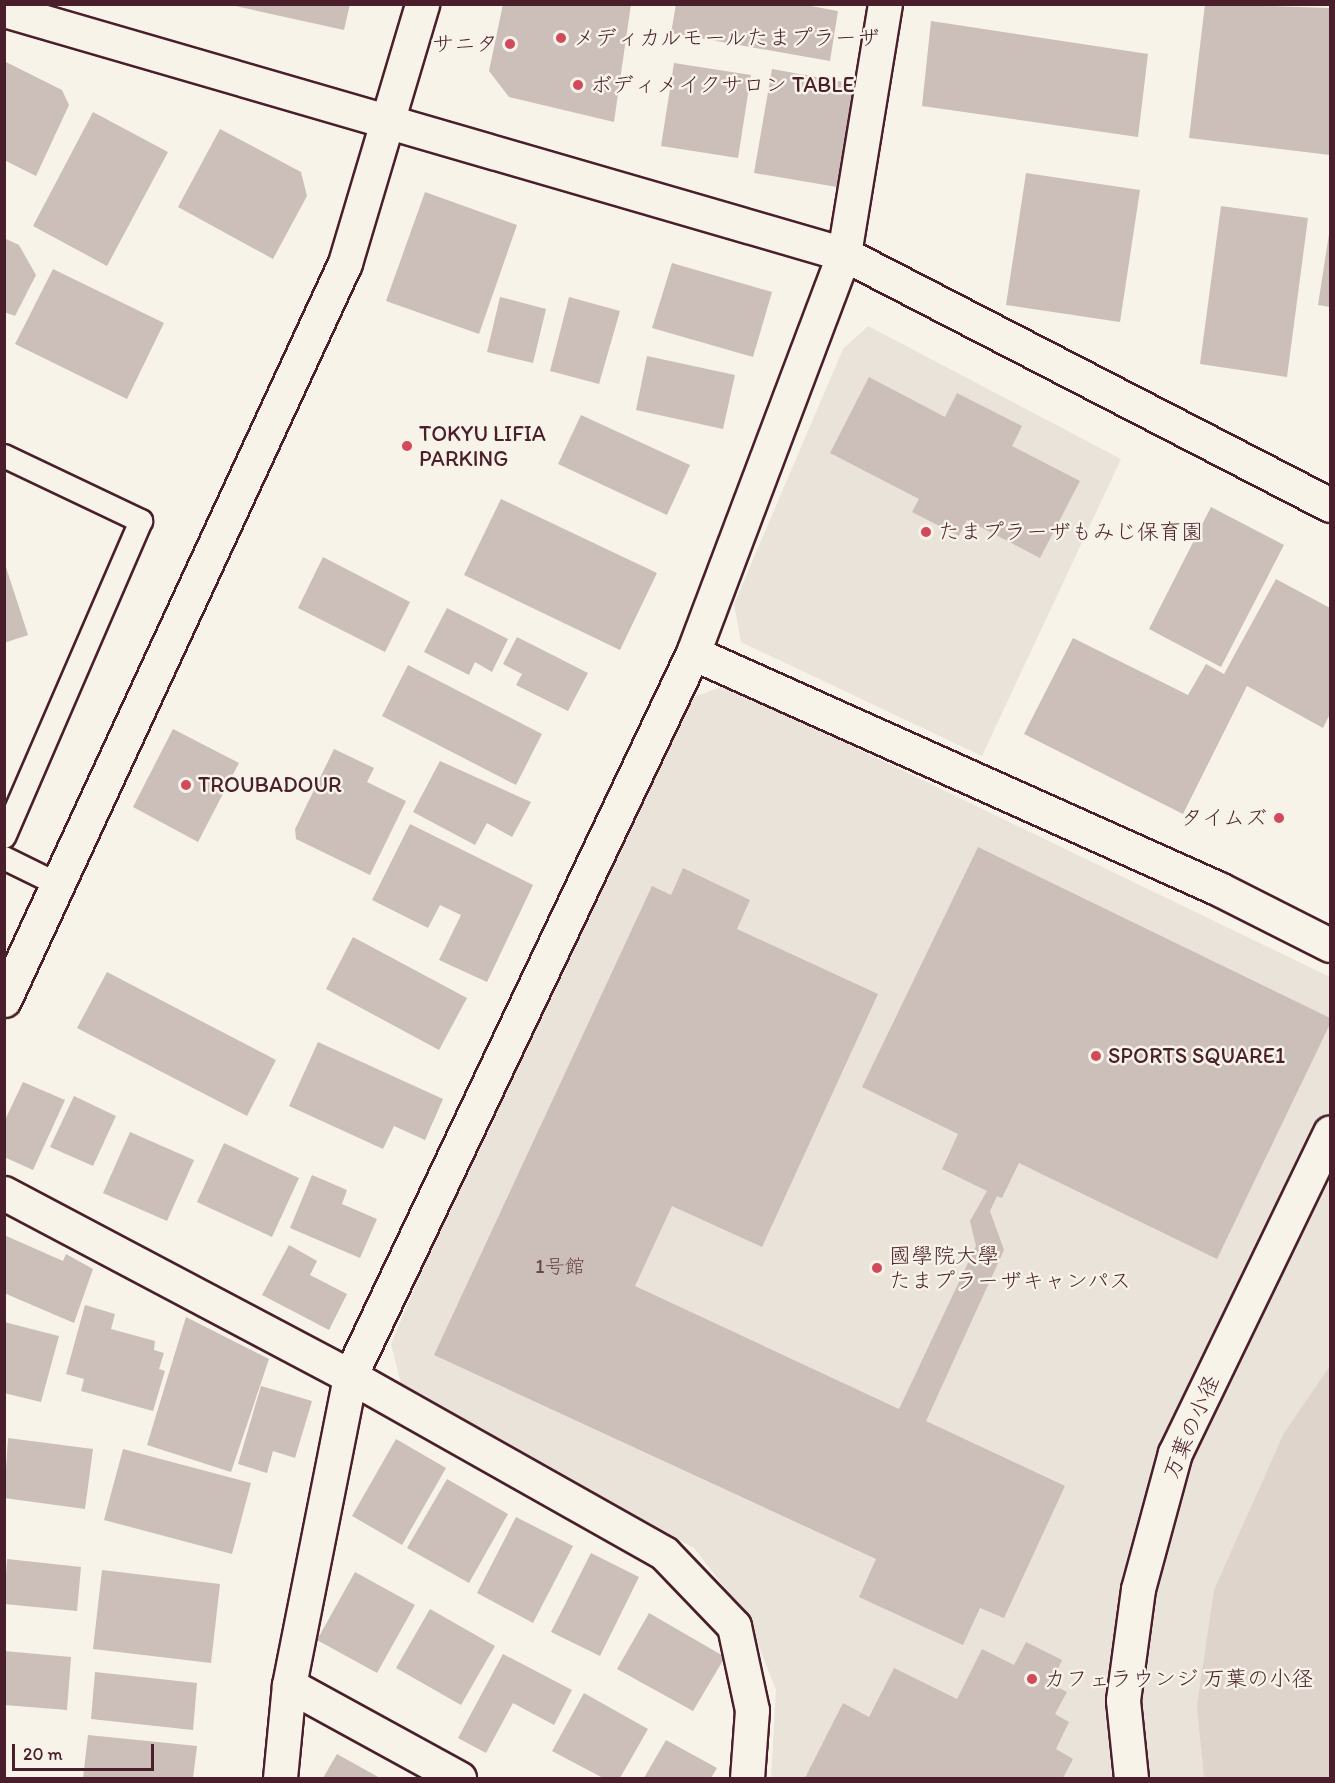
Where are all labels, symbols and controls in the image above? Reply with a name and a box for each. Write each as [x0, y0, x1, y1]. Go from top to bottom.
place label: メディカルモールたまプラーザ [573, 25, 881, 51]
place label: サニタ [432, 31, 498, 57]
marker: メディカルモールたまプラーザ [554, 31, 568, 45]
marker: サニタ [503, 37, 517, 51]
place label: ボディメイクサロン TABLE [590, 72, 856, 98]
marker: ボディメイクサロン TABLE [571, 78, 585, 92]
place label: TOKYU LIFIA PARKING [419, 420, 543, 472]
marker: TOKYU LIFIA PARKING [400, 439, 414, 453]
place label: たまプラーザもみじ保育園 [938, 519, 1202, 545]
marker: たまプラーザもみじ保育園 [919, 525, 933, 539]
place label: TROUBADOUR [198, 772, 342, 798]
marker: TROUBADOUR [179, 778, 193, 792]
place label: タイムズ [1179, 805, 1267, 831]
marker: タイムズ [1272, 811, 1286, 825]
place label: SPORTS SQUARE1 [1108, 1043, 1285, 1069]
marker: SPORTS SQUARE1 [1089, 1049, 1103, 1063]
place label: 國學院大學 たまプラーザキャンパス [889, 1242, 1131, 1294]
house number: 1号館 [535, 1254, 585, 1278]
marker: 國學院大學 たまプラーザキャンパス [870, 1261, 884, 1275]
street label: 万葉の小径 [1157, 1371, 1225, 1483]
place label: カフェラウンジ 万葉の小径 [1044, 1666, 1313, 1692]
marker: カフェラウンジ 万葉の小径 [1025, 1672, 1039, 1686]
scale bar [15, 1732, 158, 1770]
text: 20 m [23, 1743, 63, 1765]

